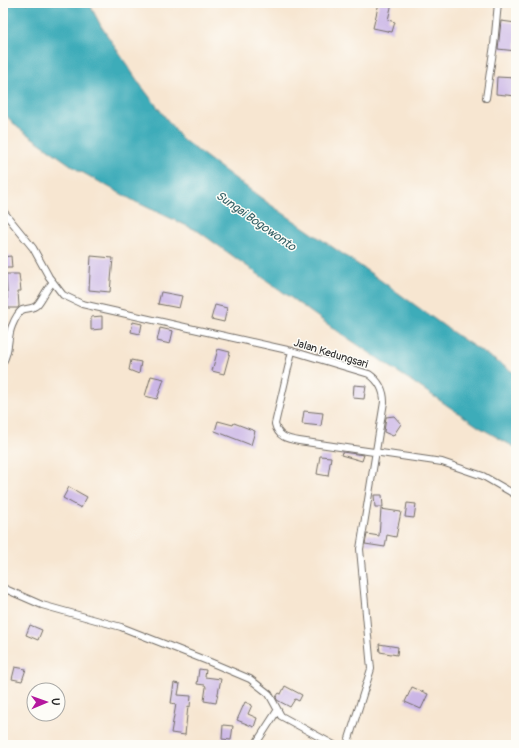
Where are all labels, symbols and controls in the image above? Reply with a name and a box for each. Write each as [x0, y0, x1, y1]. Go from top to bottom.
water label: Sungai Bogowonto [213, 188, 300, 255]
street label: Jalan Kedungsari [292, 336, 370, 371]
north arrow [26, 682, 66, 722]
text: U [49, 698, 62, 706]

